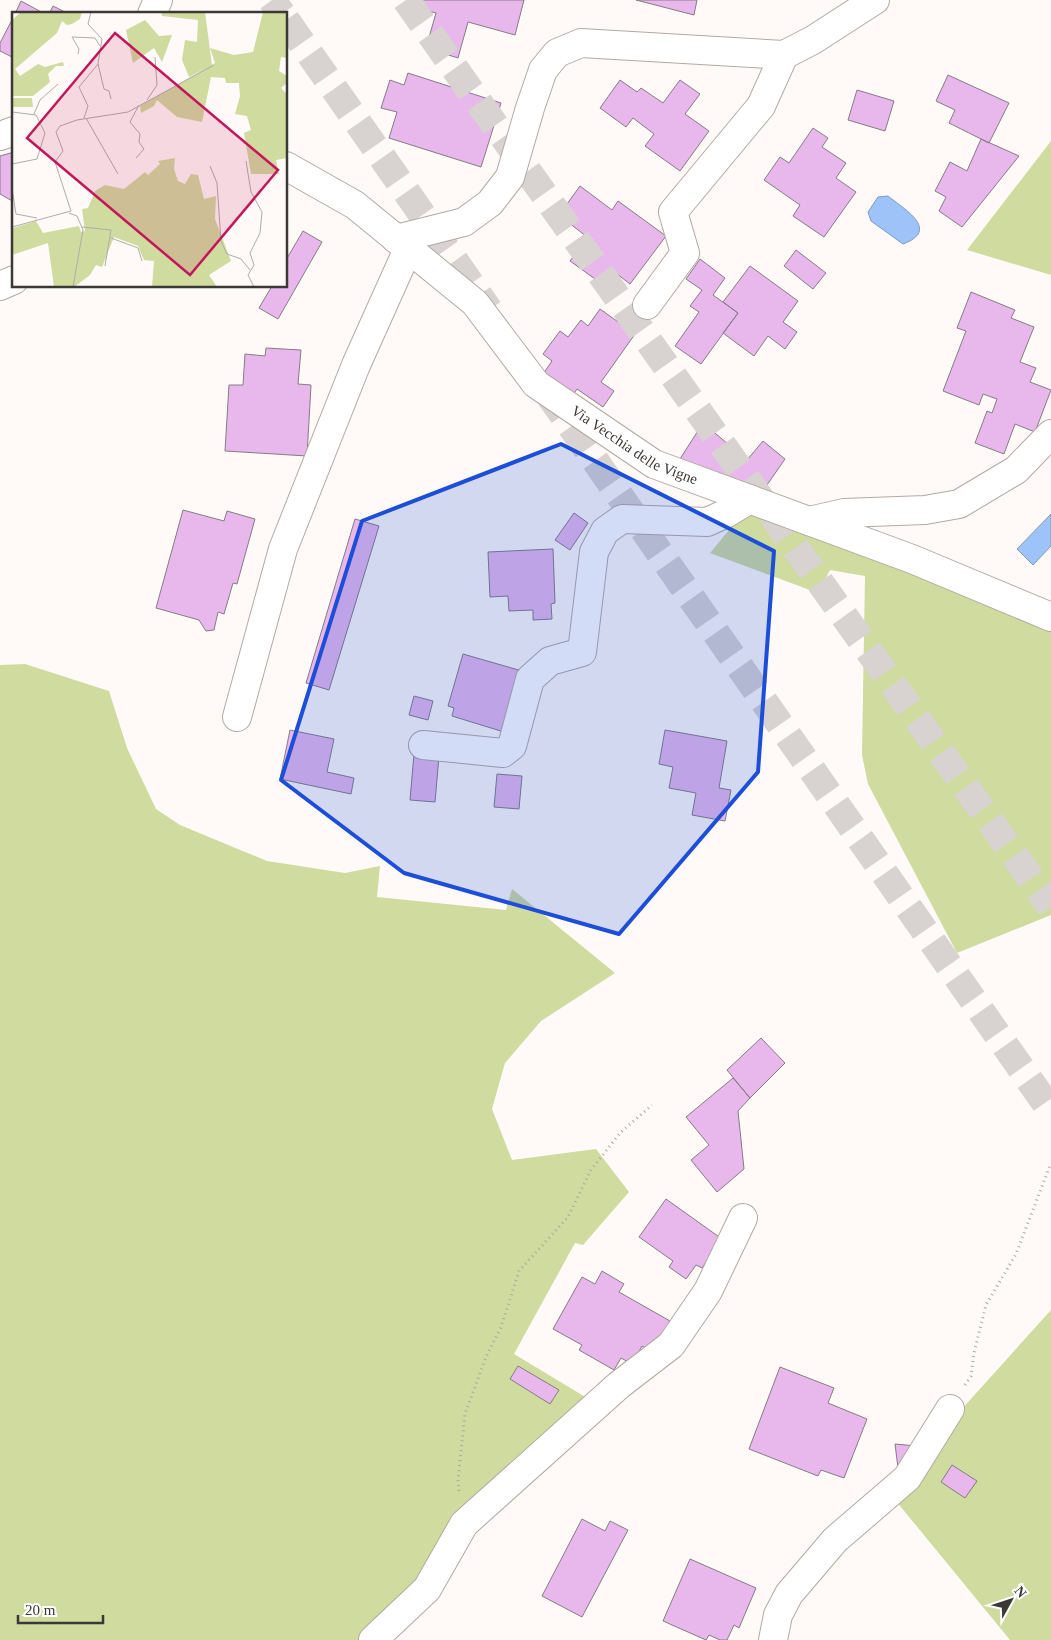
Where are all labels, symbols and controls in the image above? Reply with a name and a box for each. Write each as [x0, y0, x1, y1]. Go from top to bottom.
inset map [12, 12, 288, 288]
street label: Via Vecchia delle Vigne [568, 402, 700, 487]
north arrow [986, 1575, 1036, 1625]
text: N [1012, 1583, 1030, 1601]
scale bar [18, 1592, 102, 1624]
text: 20 m [25, 1602, 56, 1618]

